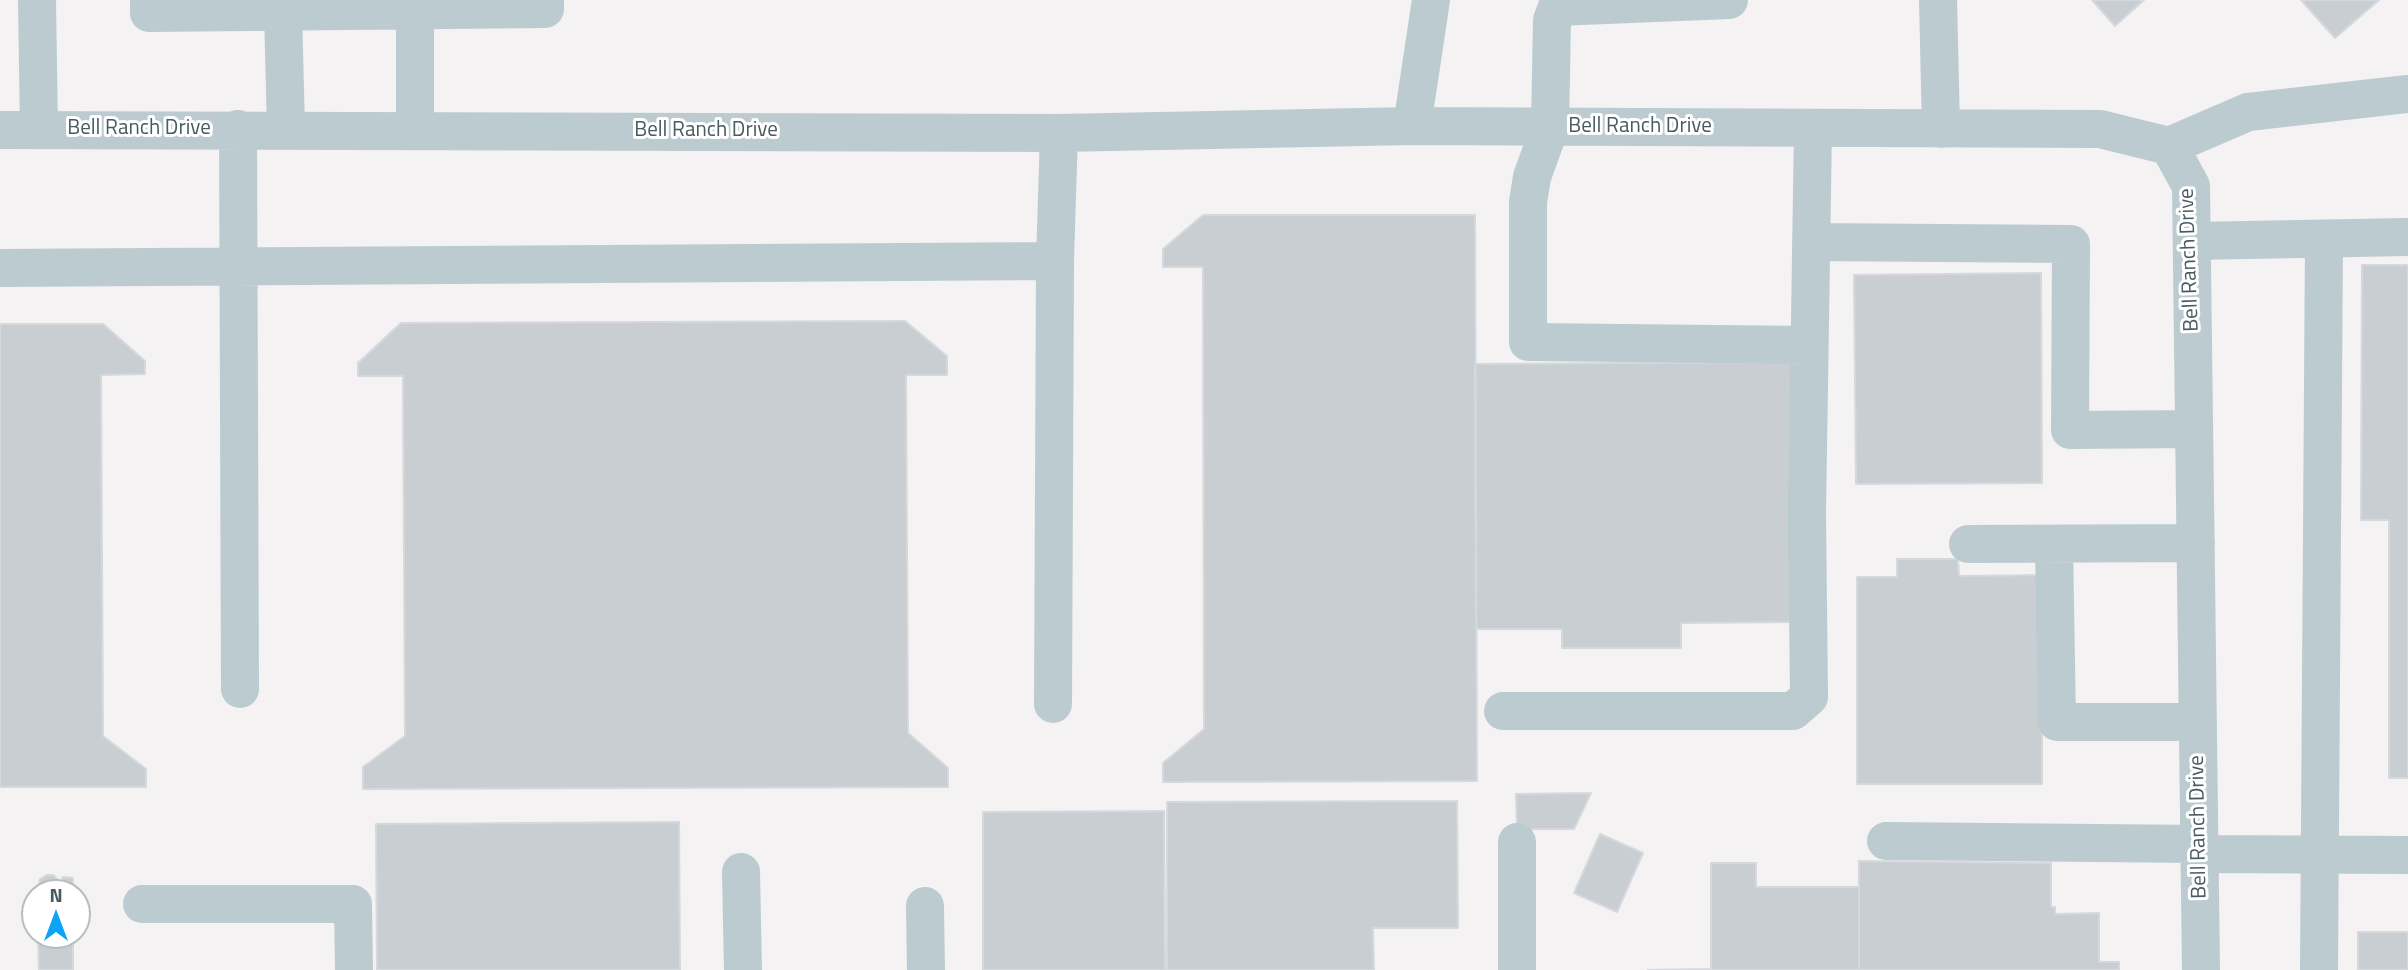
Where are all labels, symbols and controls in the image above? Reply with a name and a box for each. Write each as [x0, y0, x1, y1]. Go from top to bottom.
street label: Bell Ranch Drive [1568, 114, 1712, 140]
street label: Bell Ranch Drive [67, 116, 211, 142]
street label: Bell Ranch Drive [634, 118, 778, 144]
street label: Bell Ranch Drive [2175, 188, 2205, 332]
street label: Bell Ranch Drive [2185, 755, 2213, 899]
north arrow [21, 879, 91, 949]
text: N [49, 880, 63, 909]

